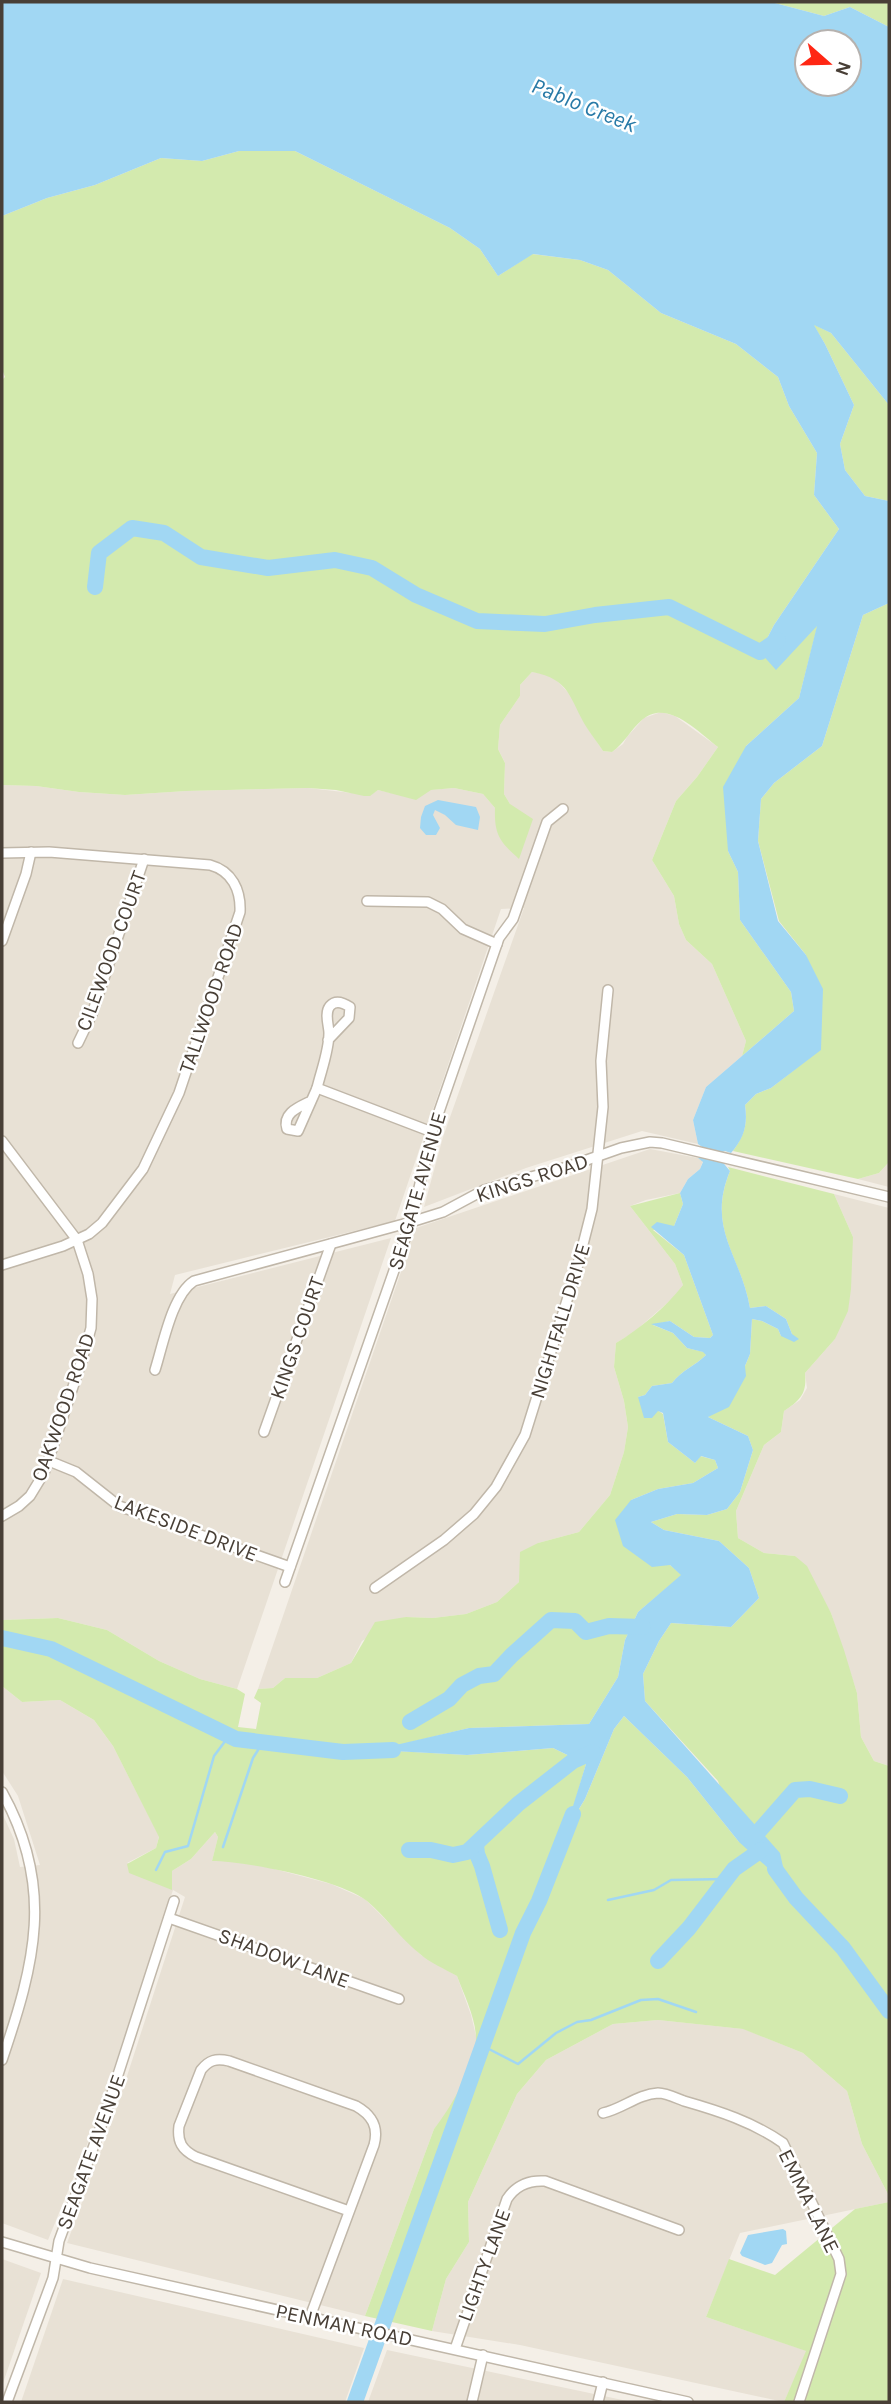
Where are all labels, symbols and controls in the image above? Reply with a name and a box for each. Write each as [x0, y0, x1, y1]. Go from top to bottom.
north arrow [793, 28, 863, 98]
text: N [830, 58, 856, 79]
water label: Pablo Creek [528, 72, 641, 138]
street label: CILEWOOD COURT [71, 867, 151, 1034]
street label: TALLWOOD ROAD [174, 920, 248, 1076]
street label: SEAGATE AVENUE [383, 1109, 451, 1273]
street label: KINGS ROAD [473, 1149, 591, 1207]
street label: NIGHTFALL DRIVE [525, 1240, 595, 1402]
street label: KINGS COURT [265, 1273, 329, 1402]
street label: OAKWOOD ROAD [26, 1330, 100, 1484]
street label: LAKESIDE DRIVE [111, 1490, 261, 1566]
street label: SHADOW LANE [215, 1923, 353, 1993]
street label: SEAGATE AVENUE [52, 2071, 130, 2233]
street label: EMMA LANE [774, 2145, 844, 2257]
street label: LIGHTY LANE [452, 2205, 516, 2325]
street label: PENMAN ROAD [273, 2299, 415, 2351]

